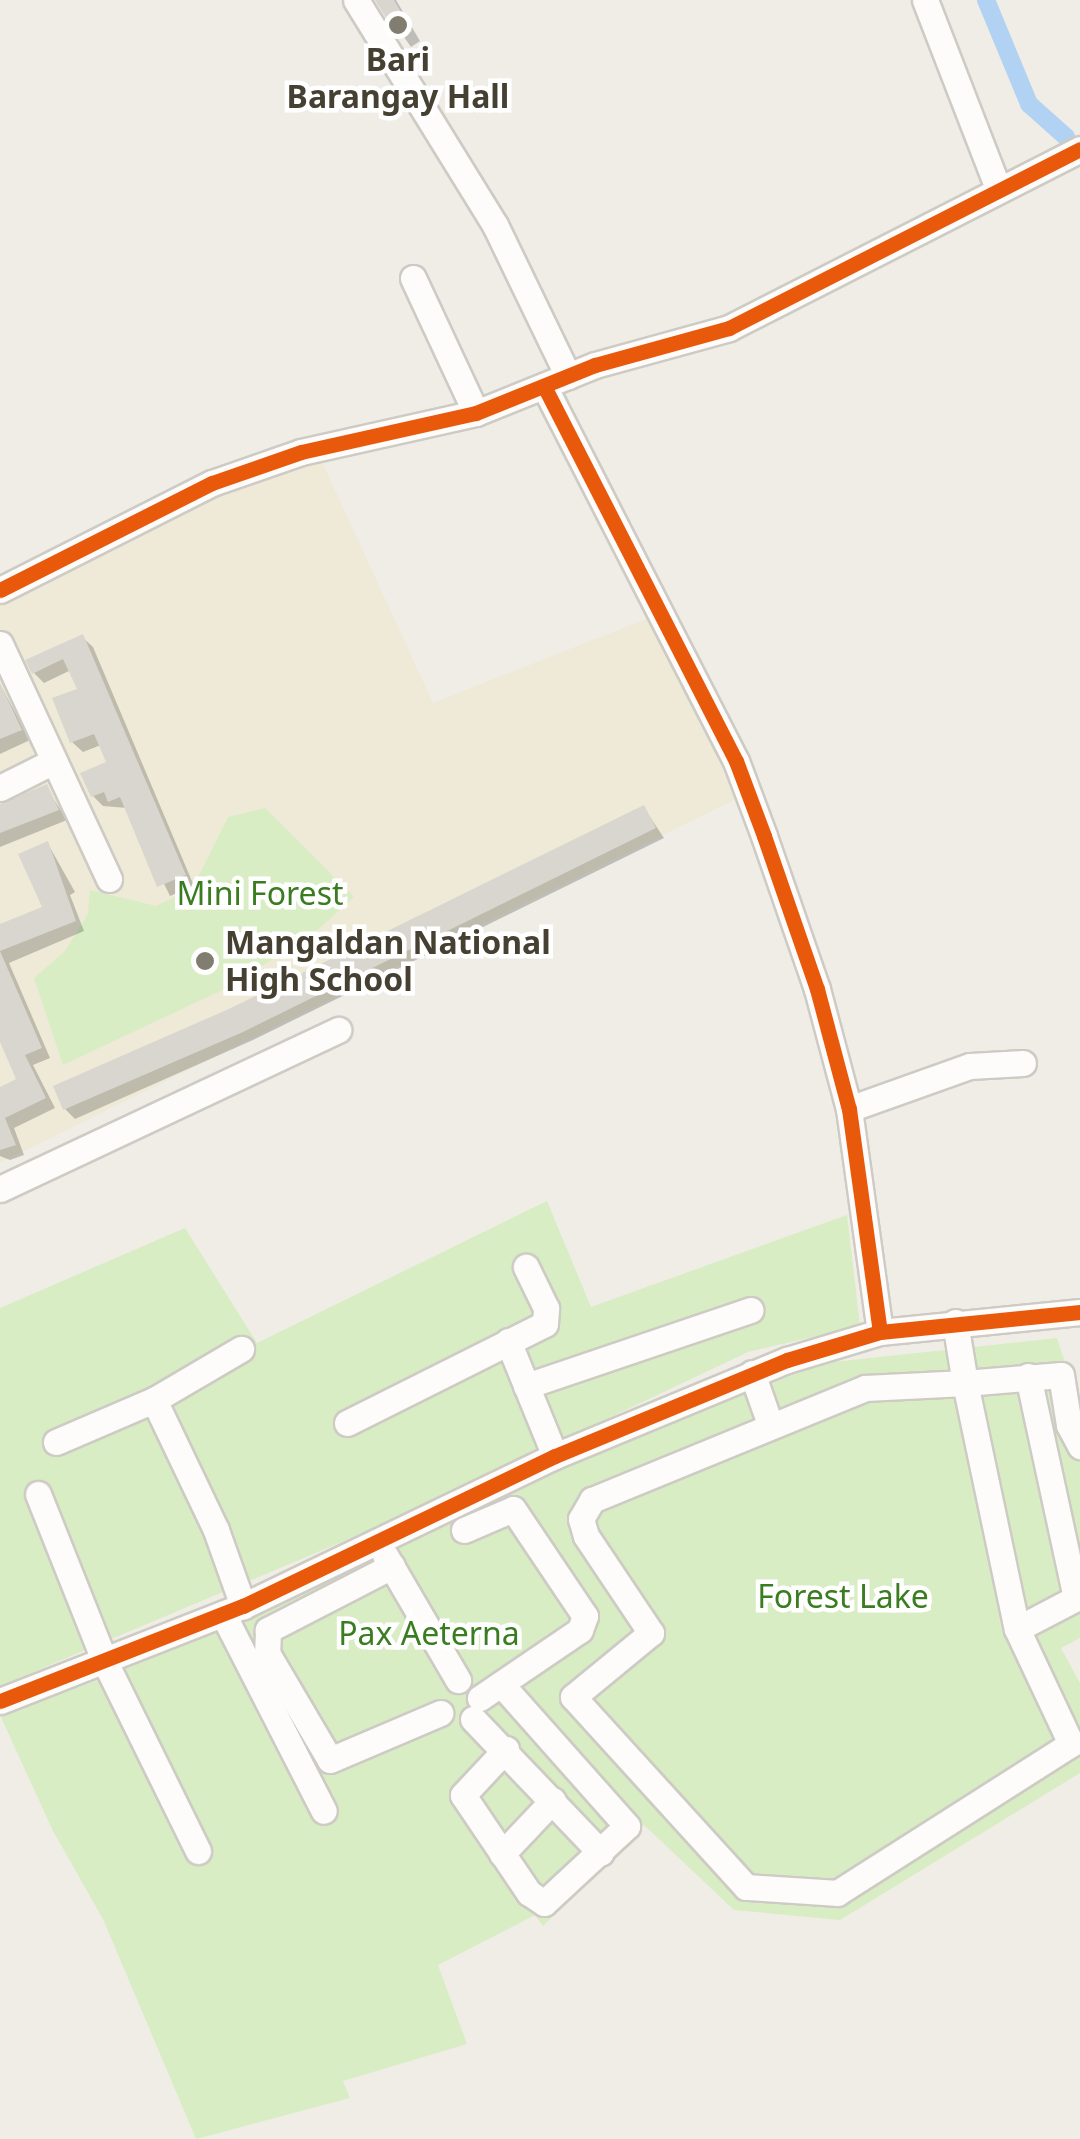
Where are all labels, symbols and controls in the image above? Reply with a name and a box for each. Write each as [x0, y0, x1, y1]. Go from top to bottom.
marker: Bari Barangay Hall [387, 14, 409, 36]
place label: Bari Barangay Hall [287, 41, 509, 116]
park label: Mini Forest [176, 874, 344, 912]
place label: Mangaldan National High School [225, 924, 551, 999]
marker: Mangaldan National High School [194, 950, 216, 972]
park label: Forest Lake [757, 1577, 929, 1615]
park label: Pax Aeterna [338, 1614, 520, 1652]

